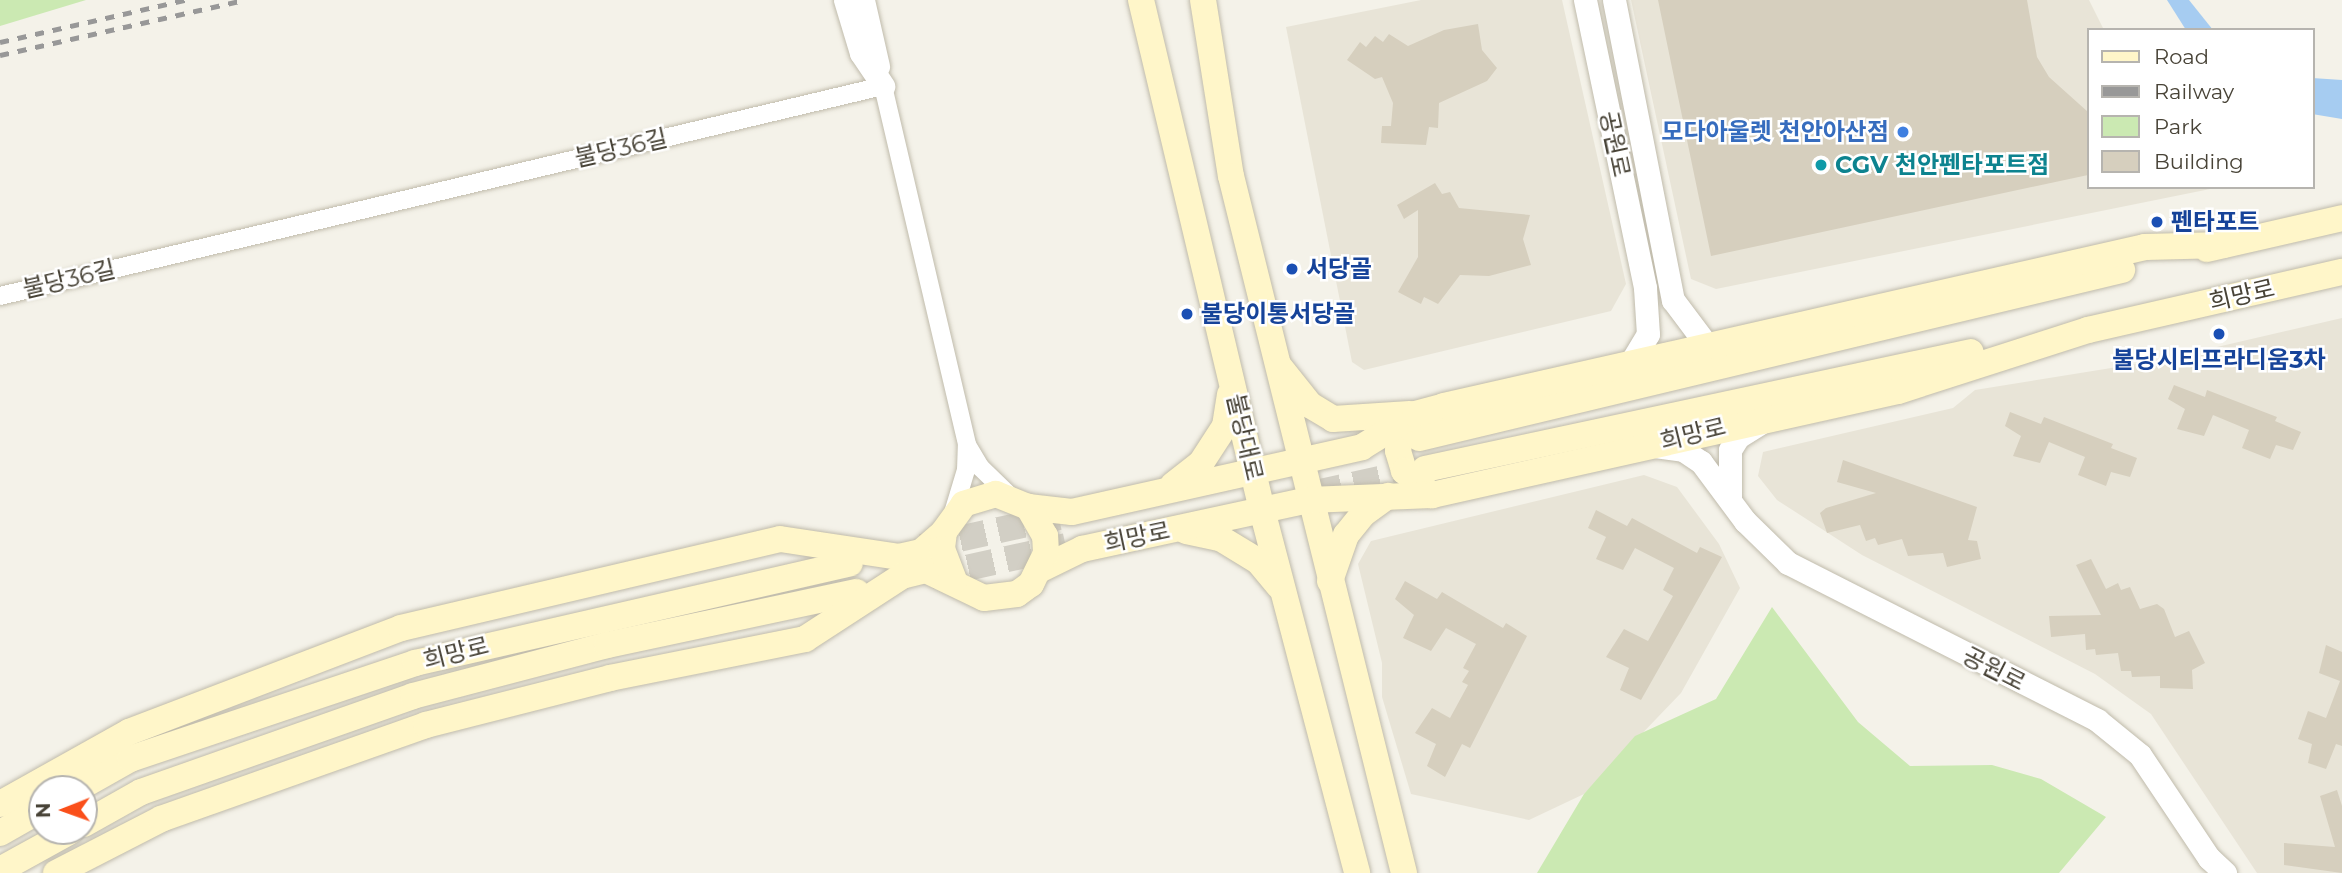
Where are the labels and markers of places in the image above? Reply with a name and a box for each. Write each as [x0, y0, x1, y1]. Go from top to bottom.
place label: 모다아울렛 천안아산점 [1661, 118, 1889, 146]
marker: 모다아울렛 천안아산점 [1895, 124, 1911, 140]
place label: CGV 천안펜타포트점 [1835, 151, 2049, 179]
marker: CGV 천안펜타포트점 [1813, 157, 1829, 173]
place label: 펜타포트 [2171, 208, 2259, 236]
marker: 펜타포트 [2149, 214, 2165, 230]
place label: 서당골 [1306, 255, 1372, 283]
marker: 서당골 [1284, 261, 1300, 277]
place label: 불당이통서당골 [1201, 300, 1356, 328]
marker: 불당이통서당골 [1179, 306, 1195, 322]
marker: 불당시티프라디움3차 [2211, 326, 2227, 342]
place label: 불당시티프라디움3차 [2113, 346, 2325, 374]

